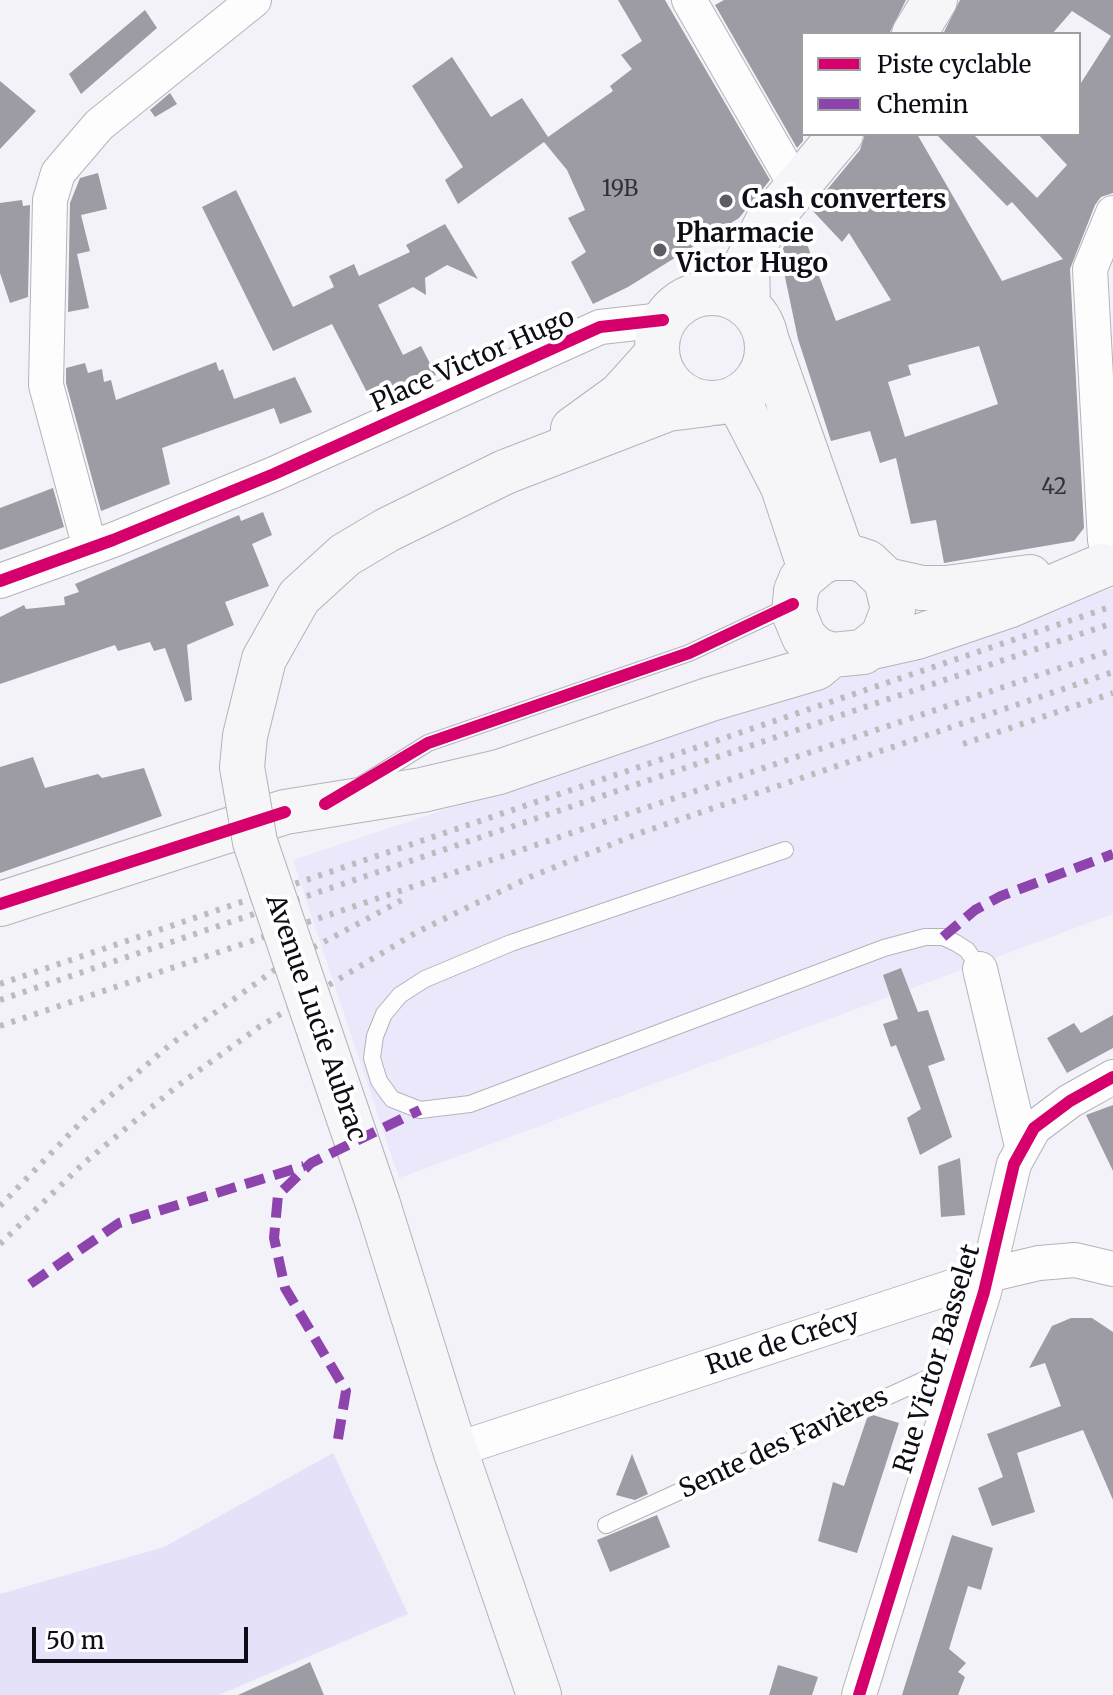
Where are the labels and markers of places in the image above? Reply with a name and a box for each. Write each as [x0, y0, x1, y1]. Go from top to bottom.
place label: Cash converters [742, 185, 947, 217]
marker: Cash converters [717, 192, 735, 210]
place label: Pharmacie Victor Hugo [676, 219, 828, 280]
marker: Pharmacie Victor Hugo [651, 241, 669, 259]

